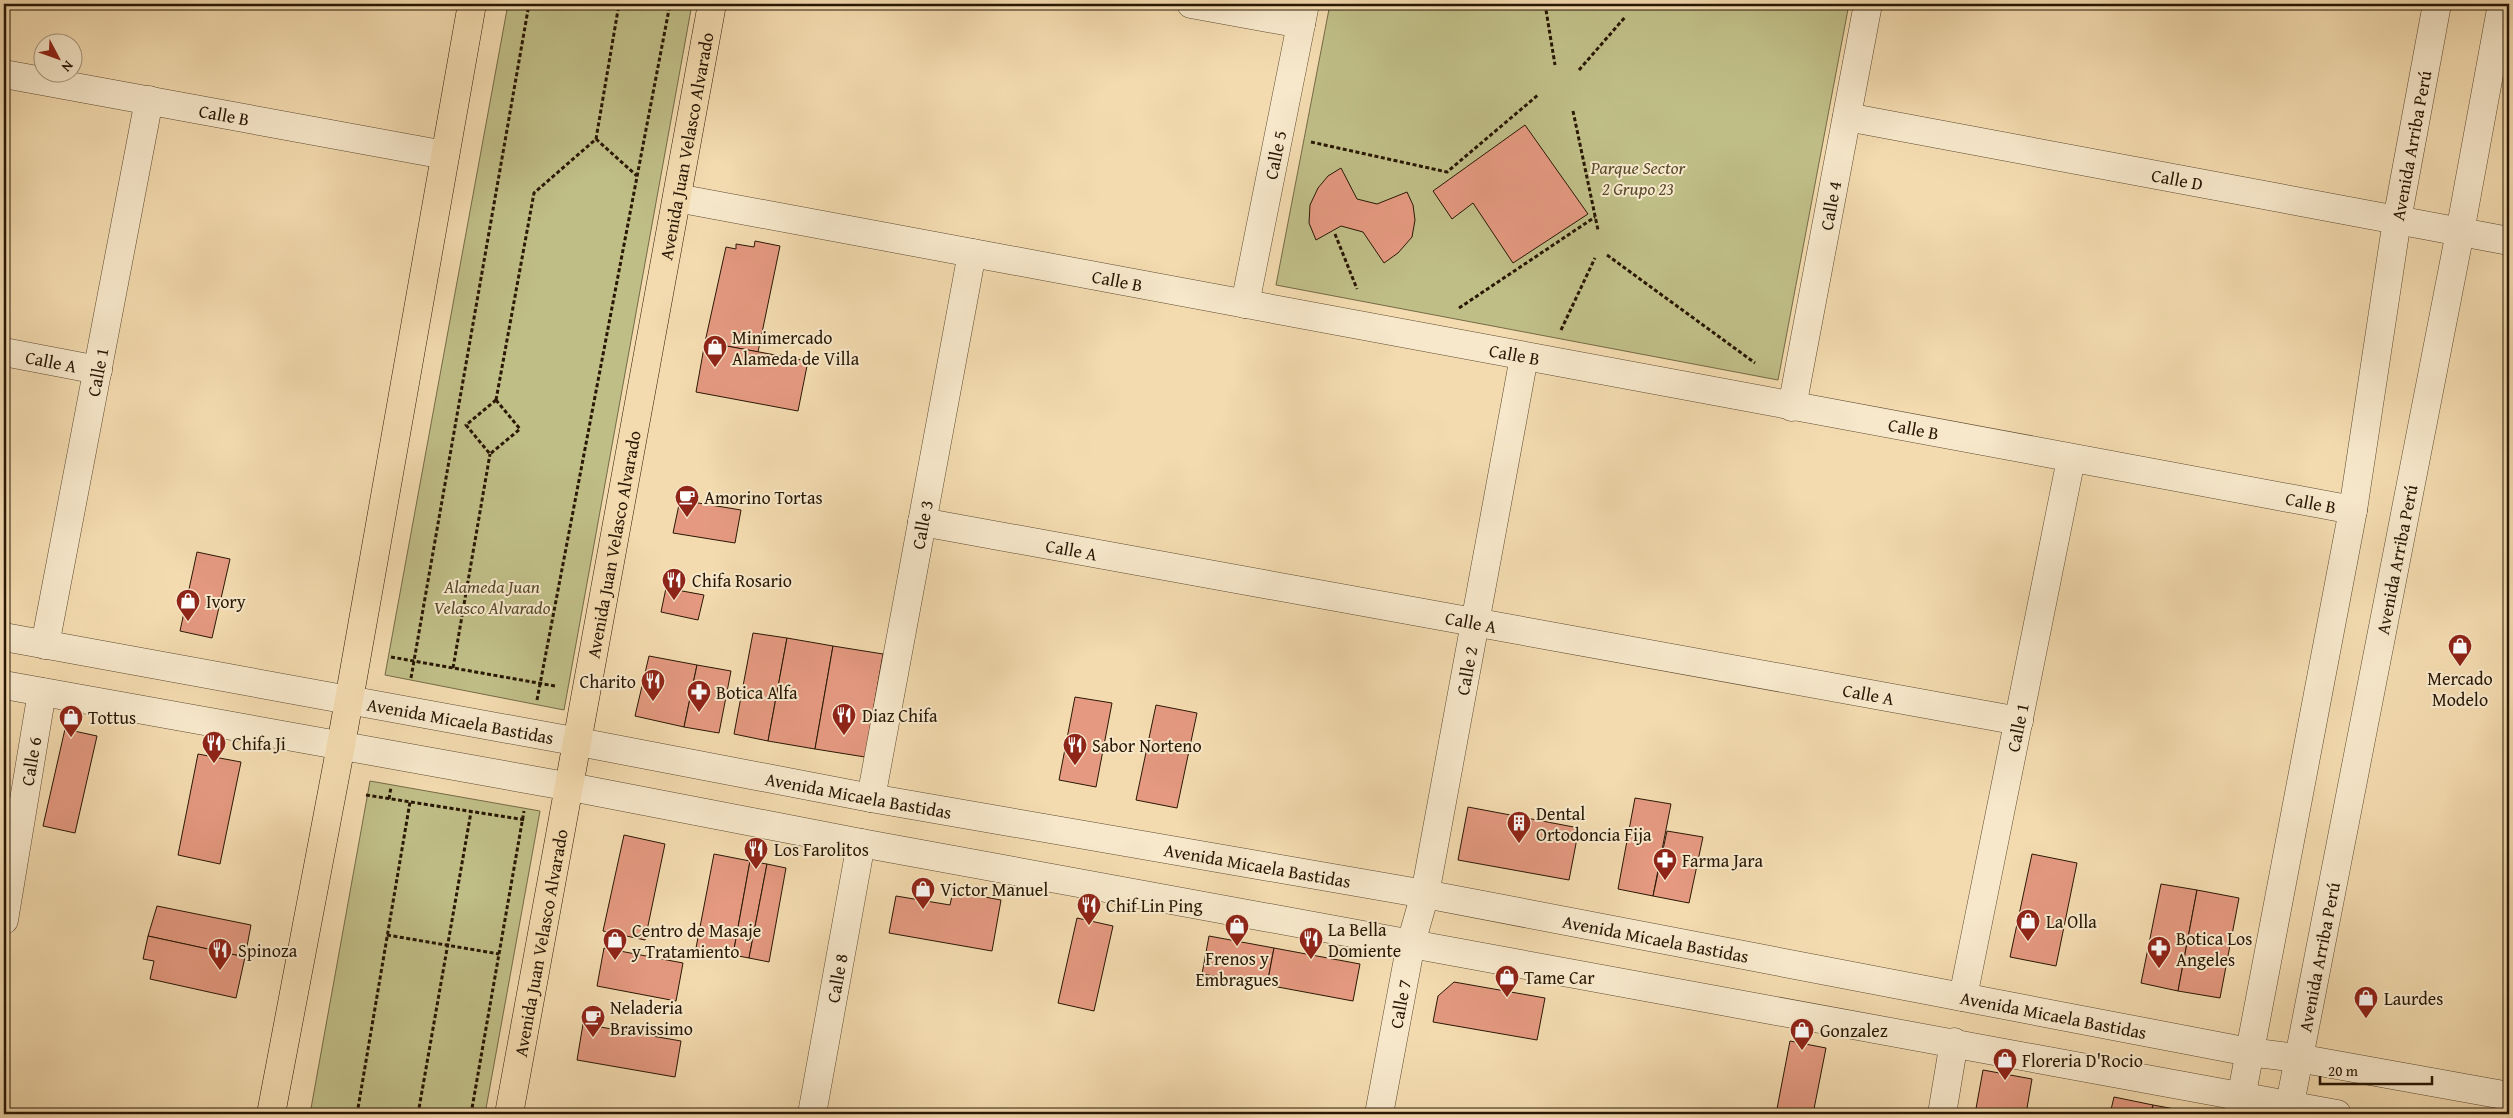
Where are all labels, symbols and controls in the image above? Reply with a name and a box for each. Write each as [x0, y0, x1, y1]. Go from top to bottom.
street label: Avenida Juan Velasco Alvarado [652, 30, 720, 262]
north arrow [32, 32, 82, 82]
text: N [57, 56, 78, 77]
street label: Avenida Arriba Perú [2384, 68, 2438, 223]
street label: Calle B [197, 97, 252, 132]
street label: Calle 5 [1257, 128, 1293, 182]
park label: Parque Sector 2 Grupo 23 [1590, 154, 1686, 202]
street label: Calle D [2149, 161, 2205, 197]
street label: Calle 4 [1812, 179, 1848, 232]
street label: Calle B [1090, 262, 1145, 298]
place label: Minimercado Alameda de Villa [732, 324, 860, 372]
shop icon: Minimercado Alameda de Villa [702, 334, 728, 368]
street label: Calle B [1487, 336, 1542, 372]
street label: Calle A [23, 343, 79, 379]
street label: Calle 1 [79, 345, 115, 399]
street label: Calle B [1886, 410, 1941, 446]
street label: Avenida Juan Velasco Alvarado [579, 428, 647, 661]
street label: Avenida Arriba Perú [2368, 482, 2424, 637]
cafe icon: Amorino Tortas [674, 484, 700, 518]
place label: Amorino Tortas [704, 484, 823, 511]
street label: Calle B [2283, 484, 2339, 520]
street label: Calle 3 [904, 498, 939, 551]
street label: Calle A [1044, 531, 1100, 567]
restaurant icon: Chifa Rosario [661, 567, 687, 601]
place label: Chifa Rosario [692, 567, 792, 594]
park label: Alameda Juan Velasco Alvarado [434, 573, 551, 621]
shop icon: Ivory [175, 588, 201, 622]
place label: Ivory [206, 588, 246, 615]
street label: Calle A [1443, 604, 1499, 640]
shop icon: Mercado Modelo [2447, 633, 2473, 667]
street label: Calle 2 [1448, 644, 1484, 697]
place label: Mercado Modelo [2427, 665, 2493, 713]
place label: Charito [580, 668, 636, 695]
restaurant icon: Charito [640, 668, 666, 702]
street label: Calle A [1841, 676, 1897, 712]
pharmacy icon: Botica Alfa [686, 679, 712, 713]
place label: Botica Alfa [716, 679, 798, 706]
street label: Avenida Micaela Bastidas [365, 690, 556, 751]
street label: Calle 1 [1999, 700, 2035, 754]
restaurant icon: Diaz Chifa [831, 702, 857, 736]
place label: Diaz Chifa [862, 702, 938, 729]
shop icon: Tottus [58, 704, 84, 738]
place label: Tottus [88, 704, 136, 731]
restaurant icon: Chifa Ji [201, 730, 227, 764]
place label: Chifa Ji [232, 730, 286, 757]
restaurant icon: Sabor Norteno [1062, 732, 1088, 766]
place label: Sabor Norteno [1092, 732, 1202, 759]
street label: Calle 6 [13, 735, 48, 788]
street label: Avenida Micaela Bastidas [763, 765, 954, 825]
place label: Dental Ortodoncia Fija [1536, 800, 1652, 848]
building icon: Dental Ortodoncia Fija [1506, 810, 1532, 844]
street label: Avenida Juan Velasco Alvarado [506, 827, 574, 1059]
restaurant icon: Los Farolitos [743, 836, 769, 870]
place label: Los Farolitos [774, 836, 869, 863]
street label: Avenida Micaela Bastidas [1162, 836, 1353, 894]
pharmacy icon: Farma Jara [1652, 847, 1678, 881]
place label: Farma Jara [1682, 847, 1764, 874]
shop icon: Victor Manuel [910, 876, 936, 910]
place label: Victor Manuel [940, 876, 1048, 903]
street label: Avenida Arriba Perú [2291, 879, 2346, 1034]
restaurant icon: Chif Lin Ping [1076, 892, 1102, 926]
place label: Chif Lin Ping [1106, 892, 1202, 919]
street label: Avenida Micaela Bastidas [1560, 907, 1751, 969]
shop icon: La Olla [2015, 908, 2041, 942]
place label: La Olla [2046, 908, 2097, 935]
shop icon: Frenos y Embragues [1224, 913, 1250, 947]
place label: La Bella Domiente [1328, 916, 1401, 964]
place label: Centro de Masaje y Tratamiento [631, 917, 761, 965]
place label: Botica Los Angeles [2176, 925, 2252, 973]
restaurant icon: La Bella Domiente [1298, 926, 1324, 960]
shop icon: Centro de Masaje y Tratamiento [602, 927, 628, 961]
pharmacy icon: Botica Los Angeles [2146, 935, 2172, 969]
restaurant icon: Spinoza [207, 937, 233, 971]
place label: Spinoza [238, 937, 298, 964]
place label: Frenos y Embragues [1195, 945, 1279, 993]
street label: Calle 8 [819, 951, 854, 1005]
shop icon: Tame Car [1494, 964, 1520, 998]
place label: Tame Car [1524, 964, 1595, 991]
street label: Calle 7 [1382, 977, 1417, 1031]
street label: Avenida Micaela Bastidas [1958, 983, 2149, 1046]
shop icon: Laurdes [2353, 985, 2379, 1019]
place label: Laurdes [2384, 985, 2443, 1012]
place label: Neladeria Bravissimo [610, 994, 693, 1042]
cafe icon: Neladeria Bravissimo [580, 1004, 606, 1038]
shop icon: Gonzalez [1789, 1017, 1815, 1051]
place label: Gonzalez [1820, 1017, 1888, 1044]
shop icon: Floreria D'Rocio [1992, 1047, 2018, 1081]
place label: Floreria D'Rocio [2022, 1047, 2143, 1074]
scale bar [2320, 1053, 2433, 1085]
text: 20 m [2328, 1060, 2359, 1081]

